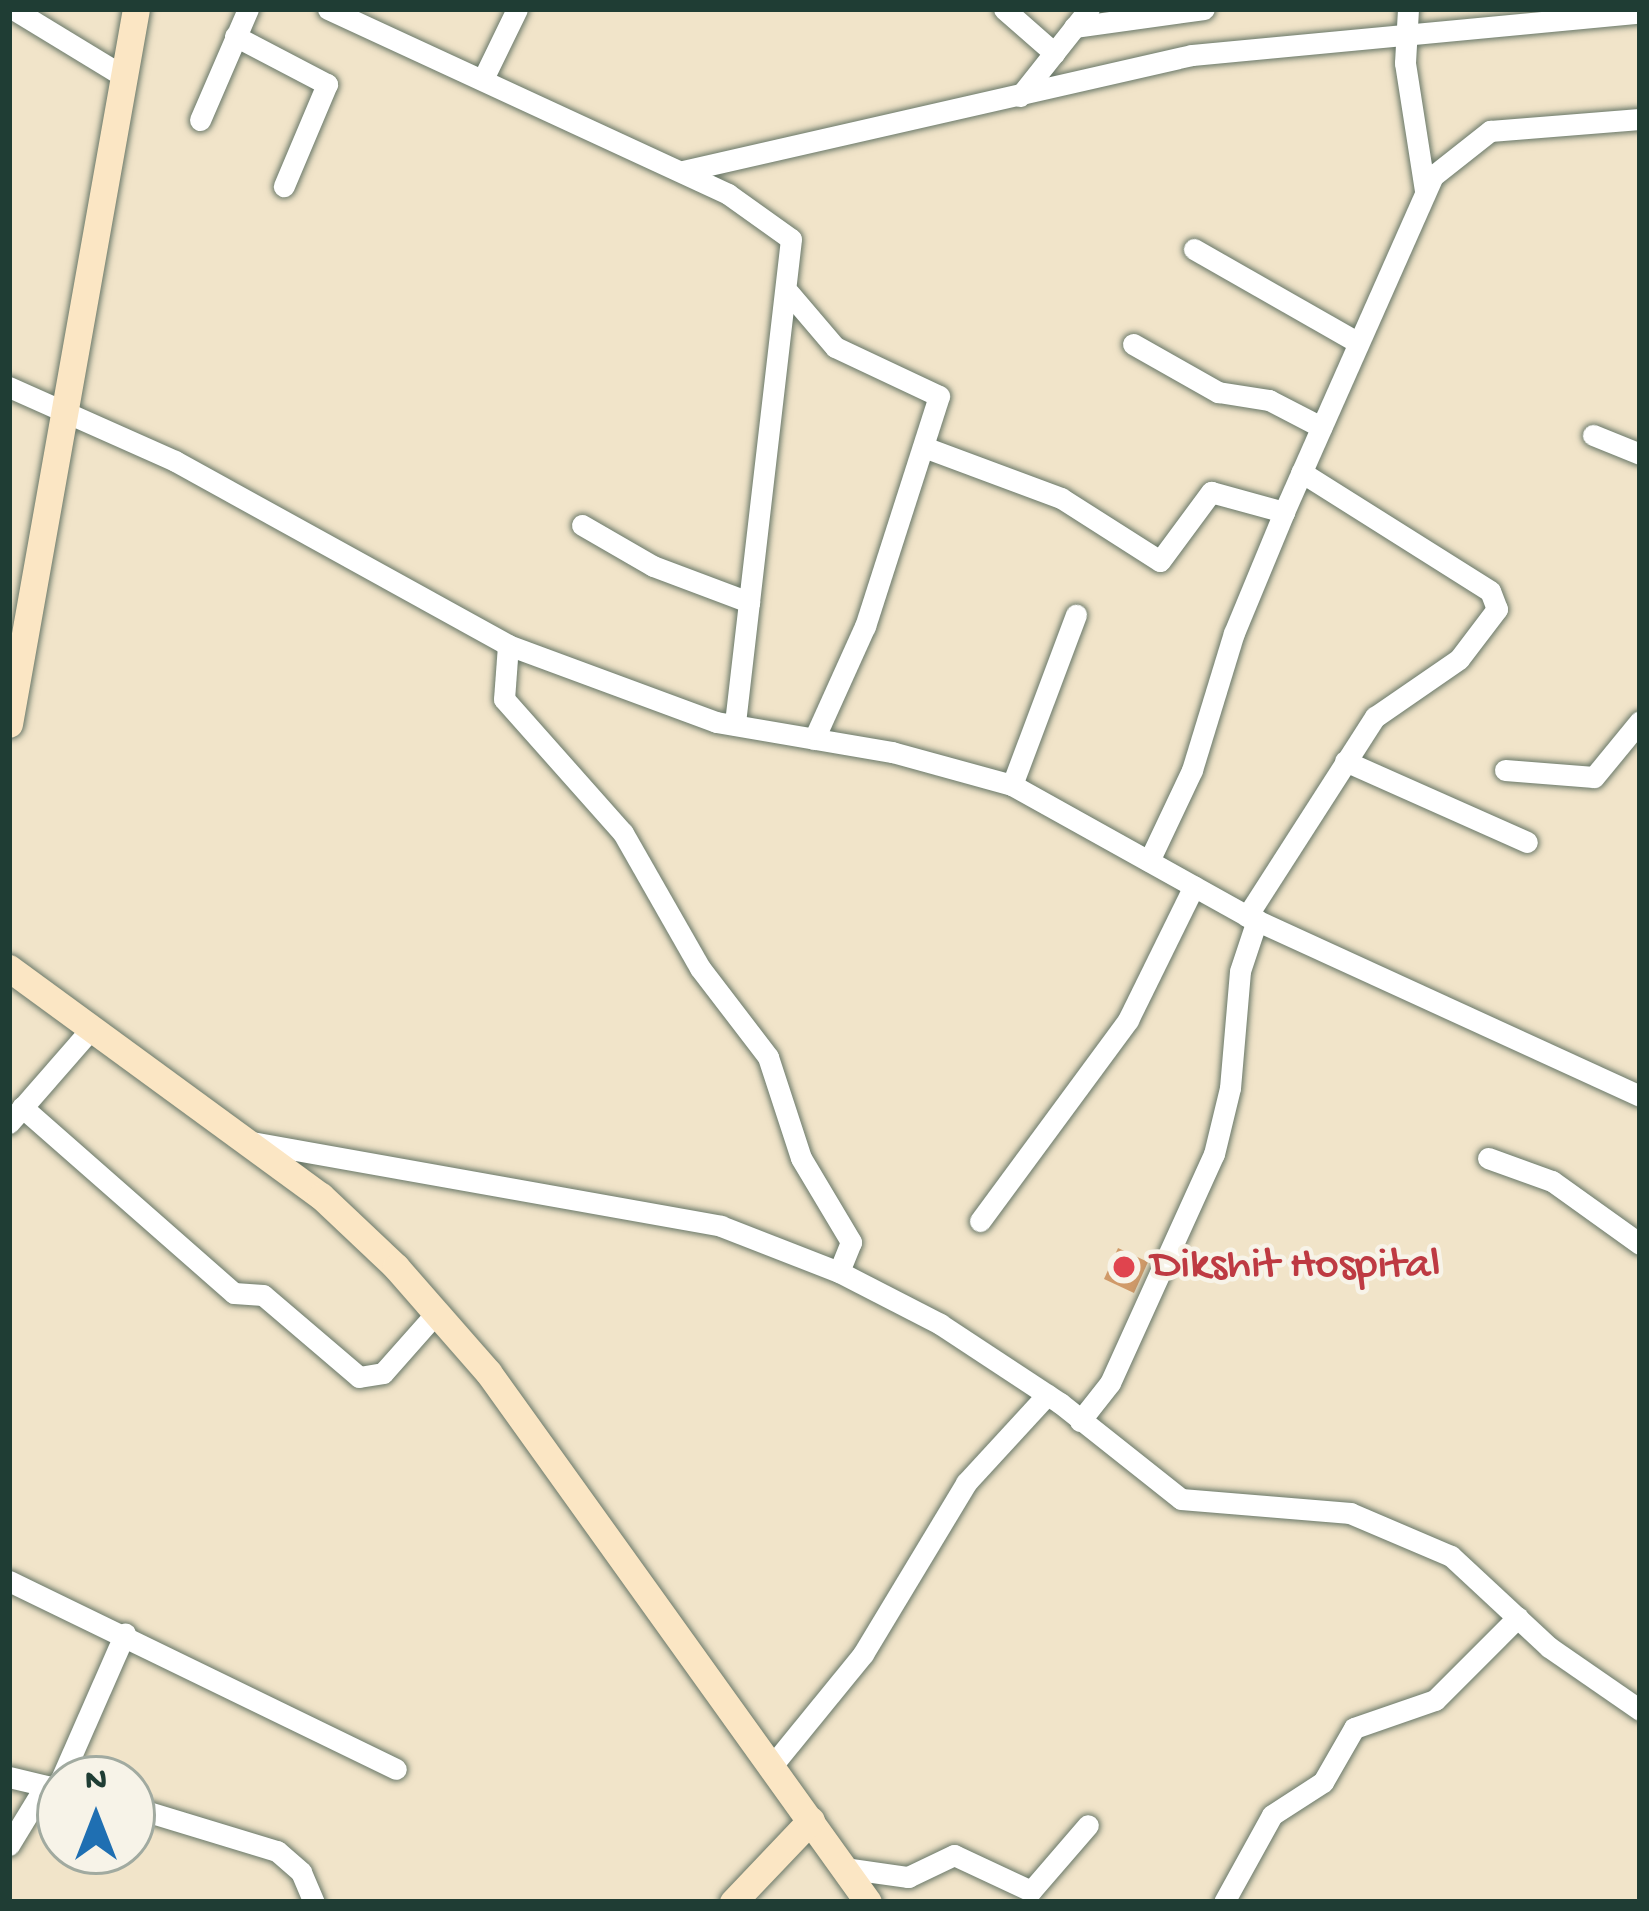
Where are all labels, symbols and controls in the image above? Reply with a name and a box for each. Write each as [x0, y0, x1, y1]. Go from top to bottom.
place label: Dikshit Hospital [1151, 1240, 1440, 1294]
marker: Dikshit Hospital [1108, 1251, 1140, 1283]
north arrow [36, 1755, 156, 1875]
text: N [85, 1763, 107, 1801]

